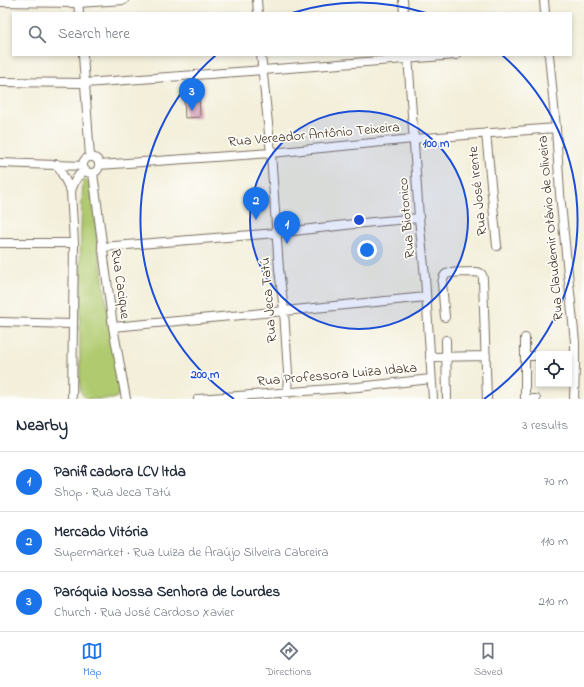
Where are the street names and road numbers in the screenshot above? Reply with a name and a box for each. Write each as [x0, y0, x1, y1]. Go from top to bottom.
street label: Rua Vereador Antônio Teixeira [227, 117, 401, 153]
street label: Rua Claudemir Otávio de Oliveira [532, 135, 570, 321]
street label: Rua José Irente [463, 145, 493, 237]
street label: Rua Biotonico [393, 177, 421, 259]
street label: Rua Cacique [105, 247, 135, 321]
street label: Rua Jeca Tatú [255, 257, 283, 343]
street label: Rua Professora Luiza Idaka [256, 358, 418, 392]

